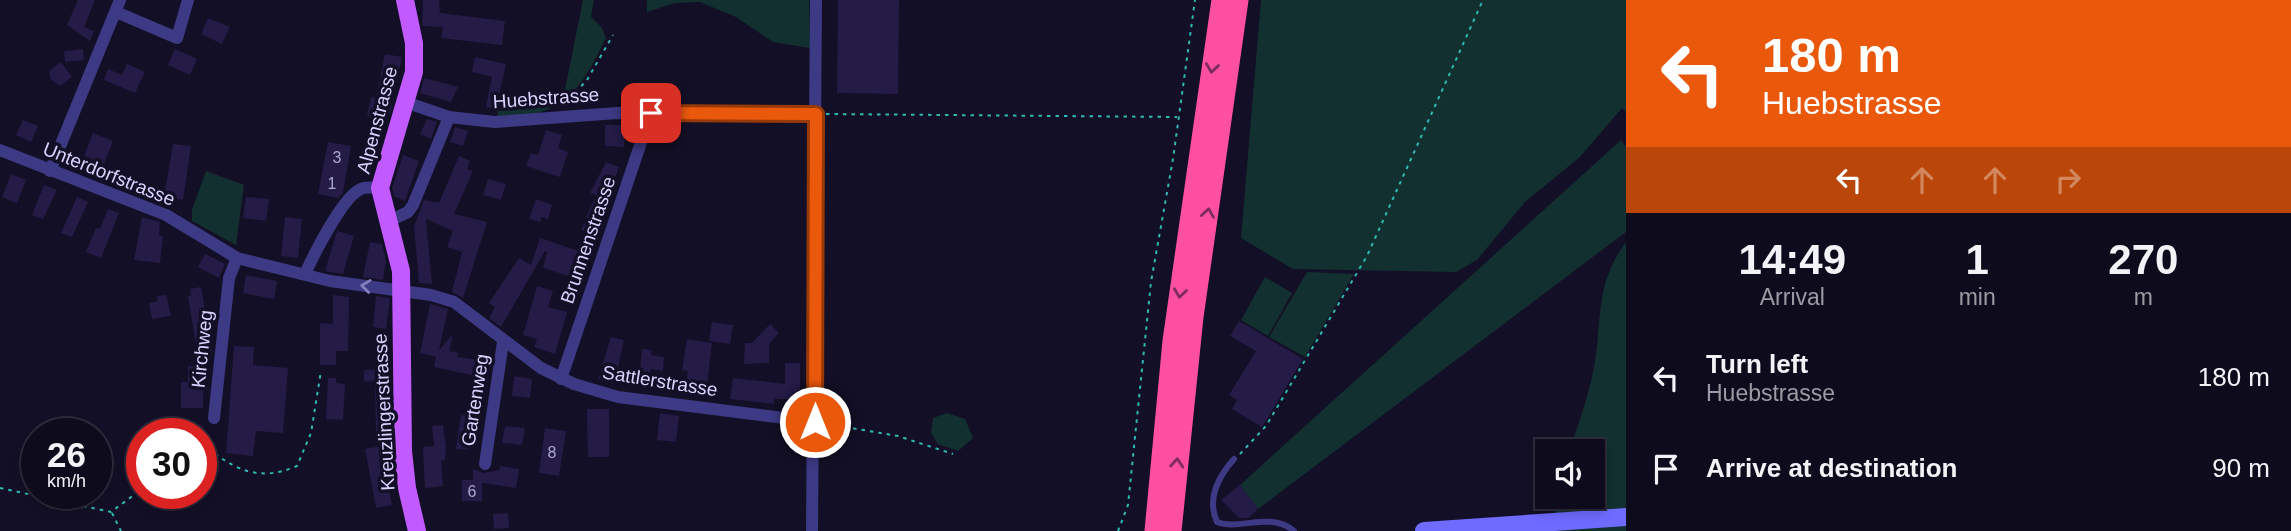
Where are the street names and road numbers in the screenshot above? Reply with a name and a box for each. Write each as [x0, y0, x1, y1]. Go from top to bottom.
street label: Alpenstrasse [353, 64, 401, 176]
street label: Huebstrasse [492, 84, 600, 112]
street label: Unterdorfstrasse [40, 138, 178, 210]
street label: Brunnenstrasse [556, 174, 620, 306]
street label: Kirchweg [187, 309, 217, 389]
street label: Kreuzlingerstrasse [369, 333, 399, 491]
street label: Gartenweg [457, 352, 493, 448]
street label: Sattlerstrasse [601, 362, 719, 400]

